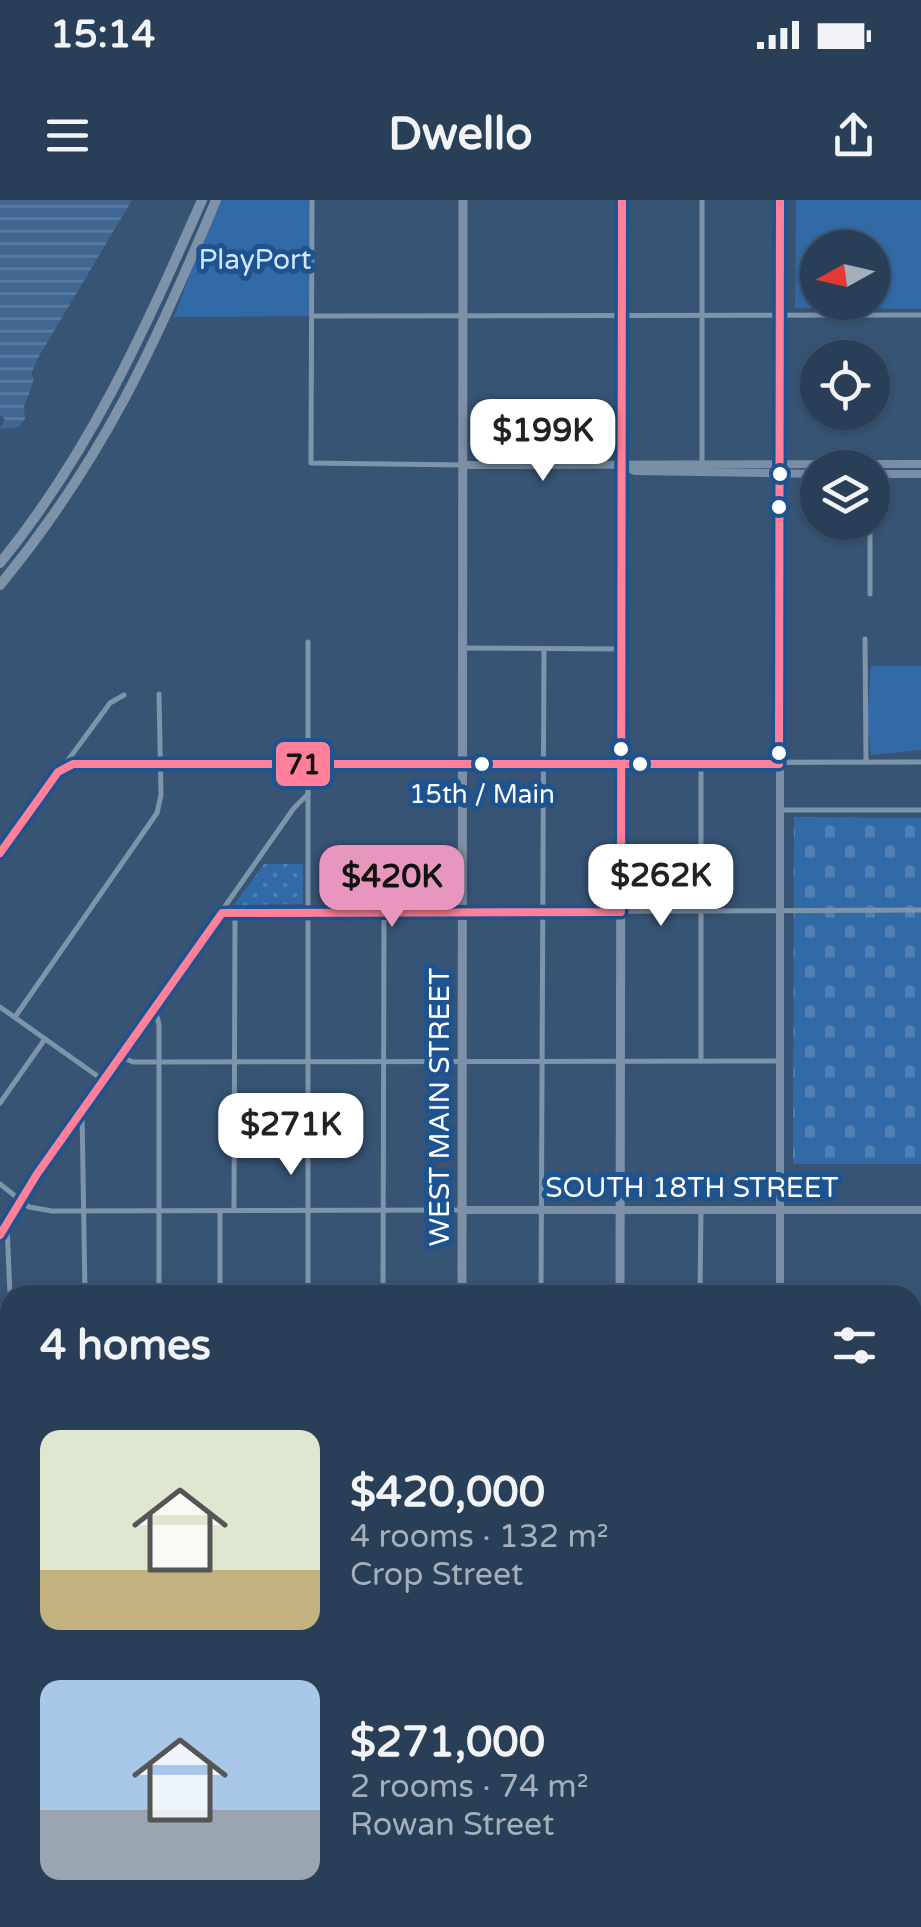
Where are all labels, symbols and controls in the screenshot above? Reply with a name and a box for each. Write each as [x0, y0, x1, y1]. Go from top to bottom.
text: 15:14 [50, 12, 155, 58]
icon: menu [40, 108, 95, 163]
text: Dwello [388, 108, 533, 162]
icon: share [826, 108, 881, 163]
north arrow [800, 230, 890, 320]
map controls [800, 230, 890, 540]
park label: PlayPort [199, 243, 312, 277]
button: locate [800, 340, 890, 430]
pin: $199K [473, 399, 613, 484]
text: $199K [492, 412, 594, 450]
button: layers [800, 450, 890, 540]
unlabelled marker [770, 464, 790, 484]
unlabelled marker [769, 497, 789, 517]
unlabelled marker [611, 739, 631, 759]
line badge: 71 [274, 740, 332, 788]
unlabelled marker [769, 743, 789, 763]
text: 71 [285, 748, 321, 782]
marker: 15th / Main [472, 754, 492, 774]
unlabelled marker [630, 754, 650, 774]
place label: 15th / Main [409, 779, 555, 810]
pin: $262K [591, 844, 731, 929]
pin: $420K [322, 845, 462, 930]
text: $262K [610, 857, 712, 895]
text: $420K [341, 858, 443, 896]
street label: WEST MAIN STREET [423, 968, 457, 1246]
pin: $271K [221, 1093, 361, 1178]
text: $271K [240, 1106, 342, 1144]
street label: SOUTH 18TH STREET [545, 1171, 839, 1205]
icon: filters [827, 1318, 882, 1373]
text: 4 homes [40, 1320, 211, 1371]
text: $420,000 [350, 1467, 545, 1518]
icon: home [120, 1470, 240, 1590]
text: 4 rooms · 132 m² [350, 1518, 609, 1556]
text: Crop Street [350, 1556, 523, 1594]
text: $271,000 [350, 1717, 545, 1768]
icon: home [120, 1720, 240, 1840]
text: 2 rooms · 74 m² [350, 1768, 589, 1806]
text: Rowan Street [350, 1806, 554, 1844]

